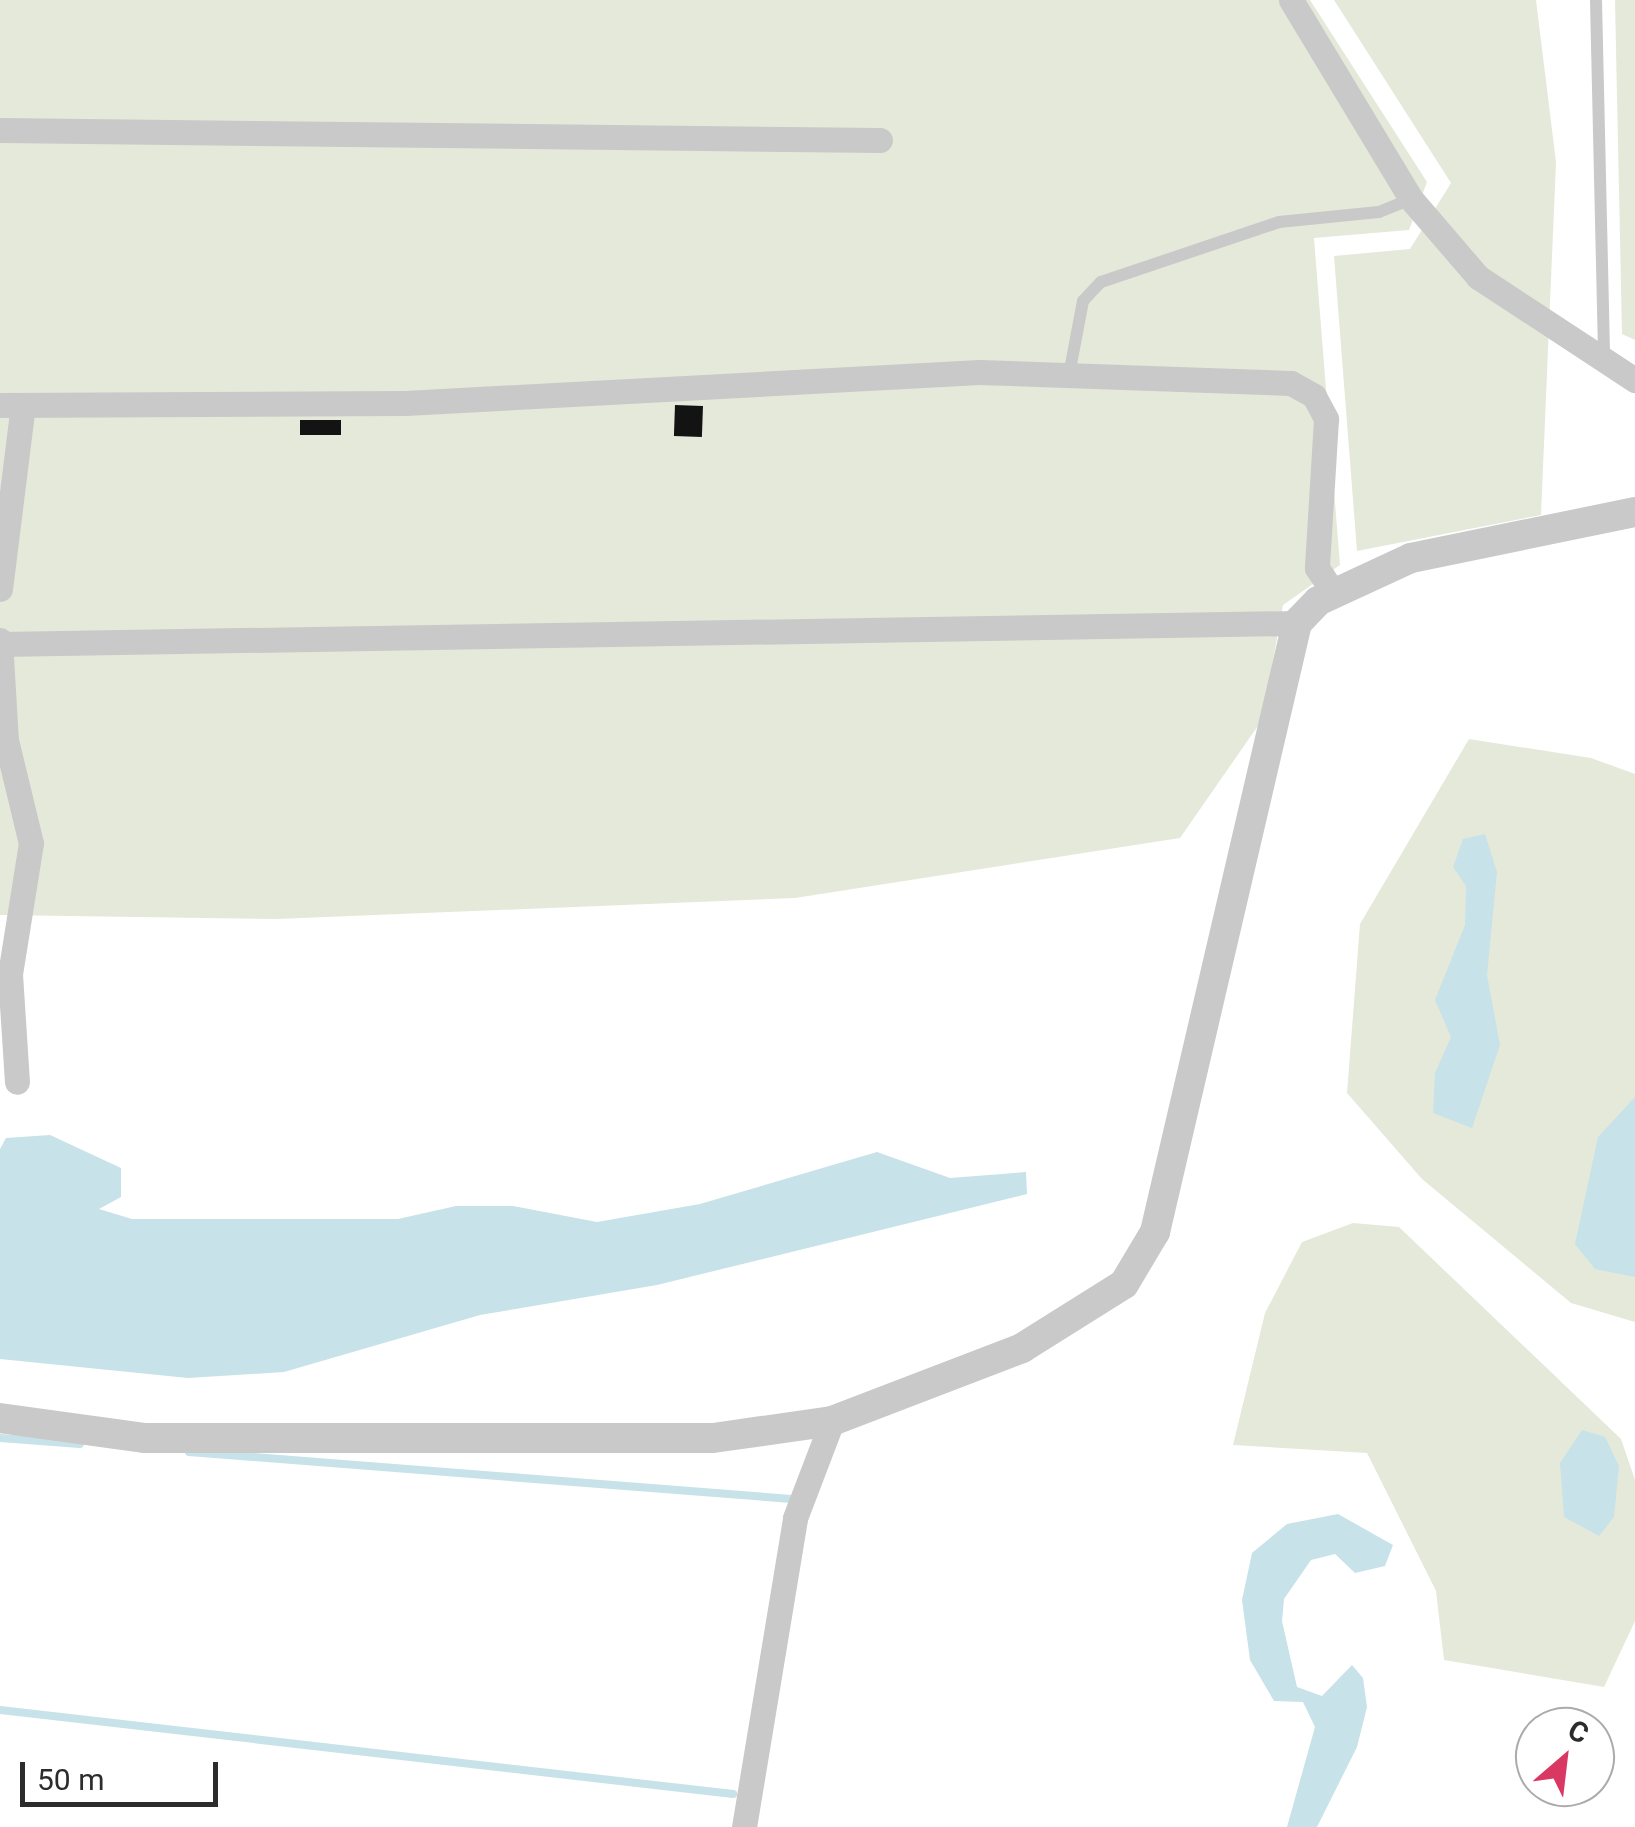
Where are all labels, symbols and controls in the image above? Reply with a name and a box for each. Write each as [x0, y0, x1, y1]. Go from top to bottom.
north arrow [1515, 1707, 1615, 1807]
text: С [1563, 1713, 1594, 1751]
scale bar [25, 1742, 222, 1804]
text: 50 m [37, 1762, 104, 1797]

